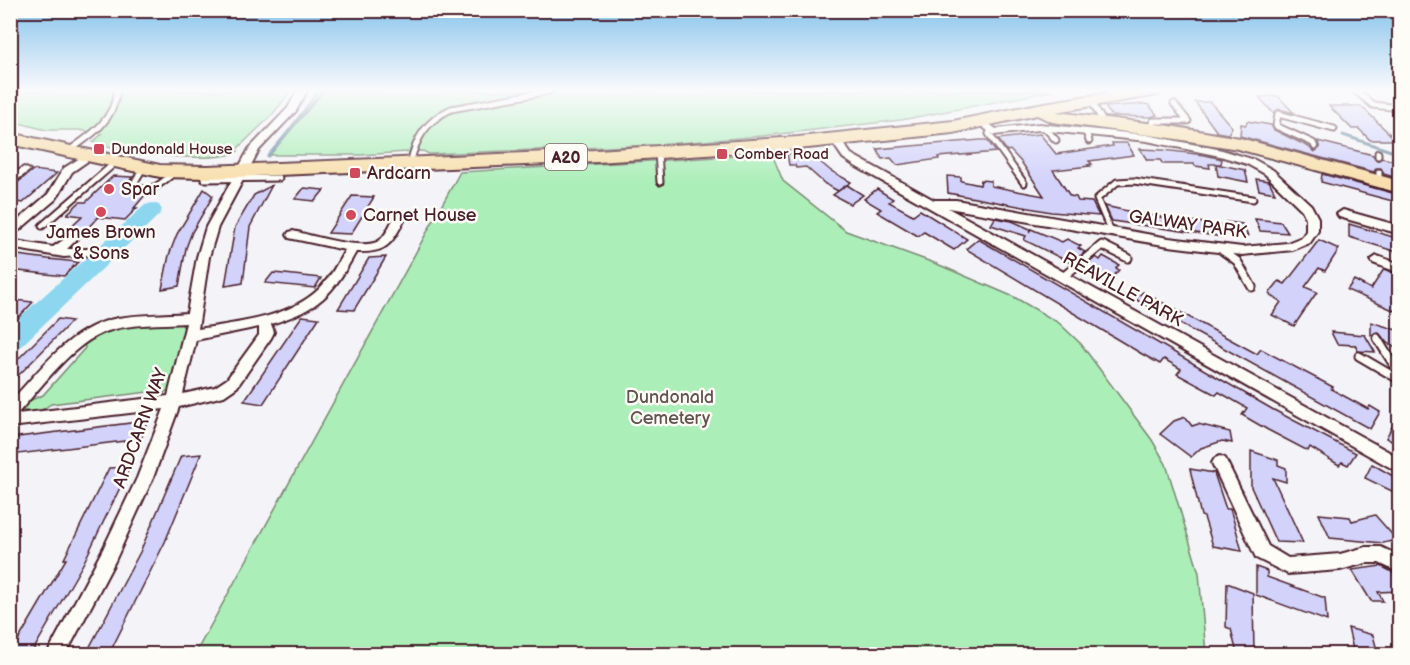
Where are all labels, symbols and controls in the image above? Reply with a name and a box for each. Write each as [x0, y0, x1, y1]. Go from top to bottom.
place label: Dundonald House [111, 140, 233, 159]
marker: Dundonald House [92, 142, 106, 156]
road number: A20 [545, 144, 587, 170]
place label: Comber Road [734, 145, 829, 164]
marker: Comber Road [715, 147, 729, 161]
place label: Ardcarn [367, 163, 431, 184]
marker: Ardcarn [348, 166, 362, 180]
place label: Spar [121, 179, 160, 200]
marker: Spar [102, 182, 116, 196]
marker: James Brown & Sons [94, 205, 108, 219]
place label: Carnet House [363, 205, 477, 226]
street label: GALWAY PARK [1128, 206, 1249, 243]
marker: Carnet House [344, 208, 358, 222]
place label: James Brown & Sons [46, 222, 156, 264]
street label: REAVILLE PARK [1059, 248, 1187, 331]
street label: ARDCARN WAY [109, 365, 172, 491]
park label: Dundonald Cemetery [626, 387, 714, 429]

